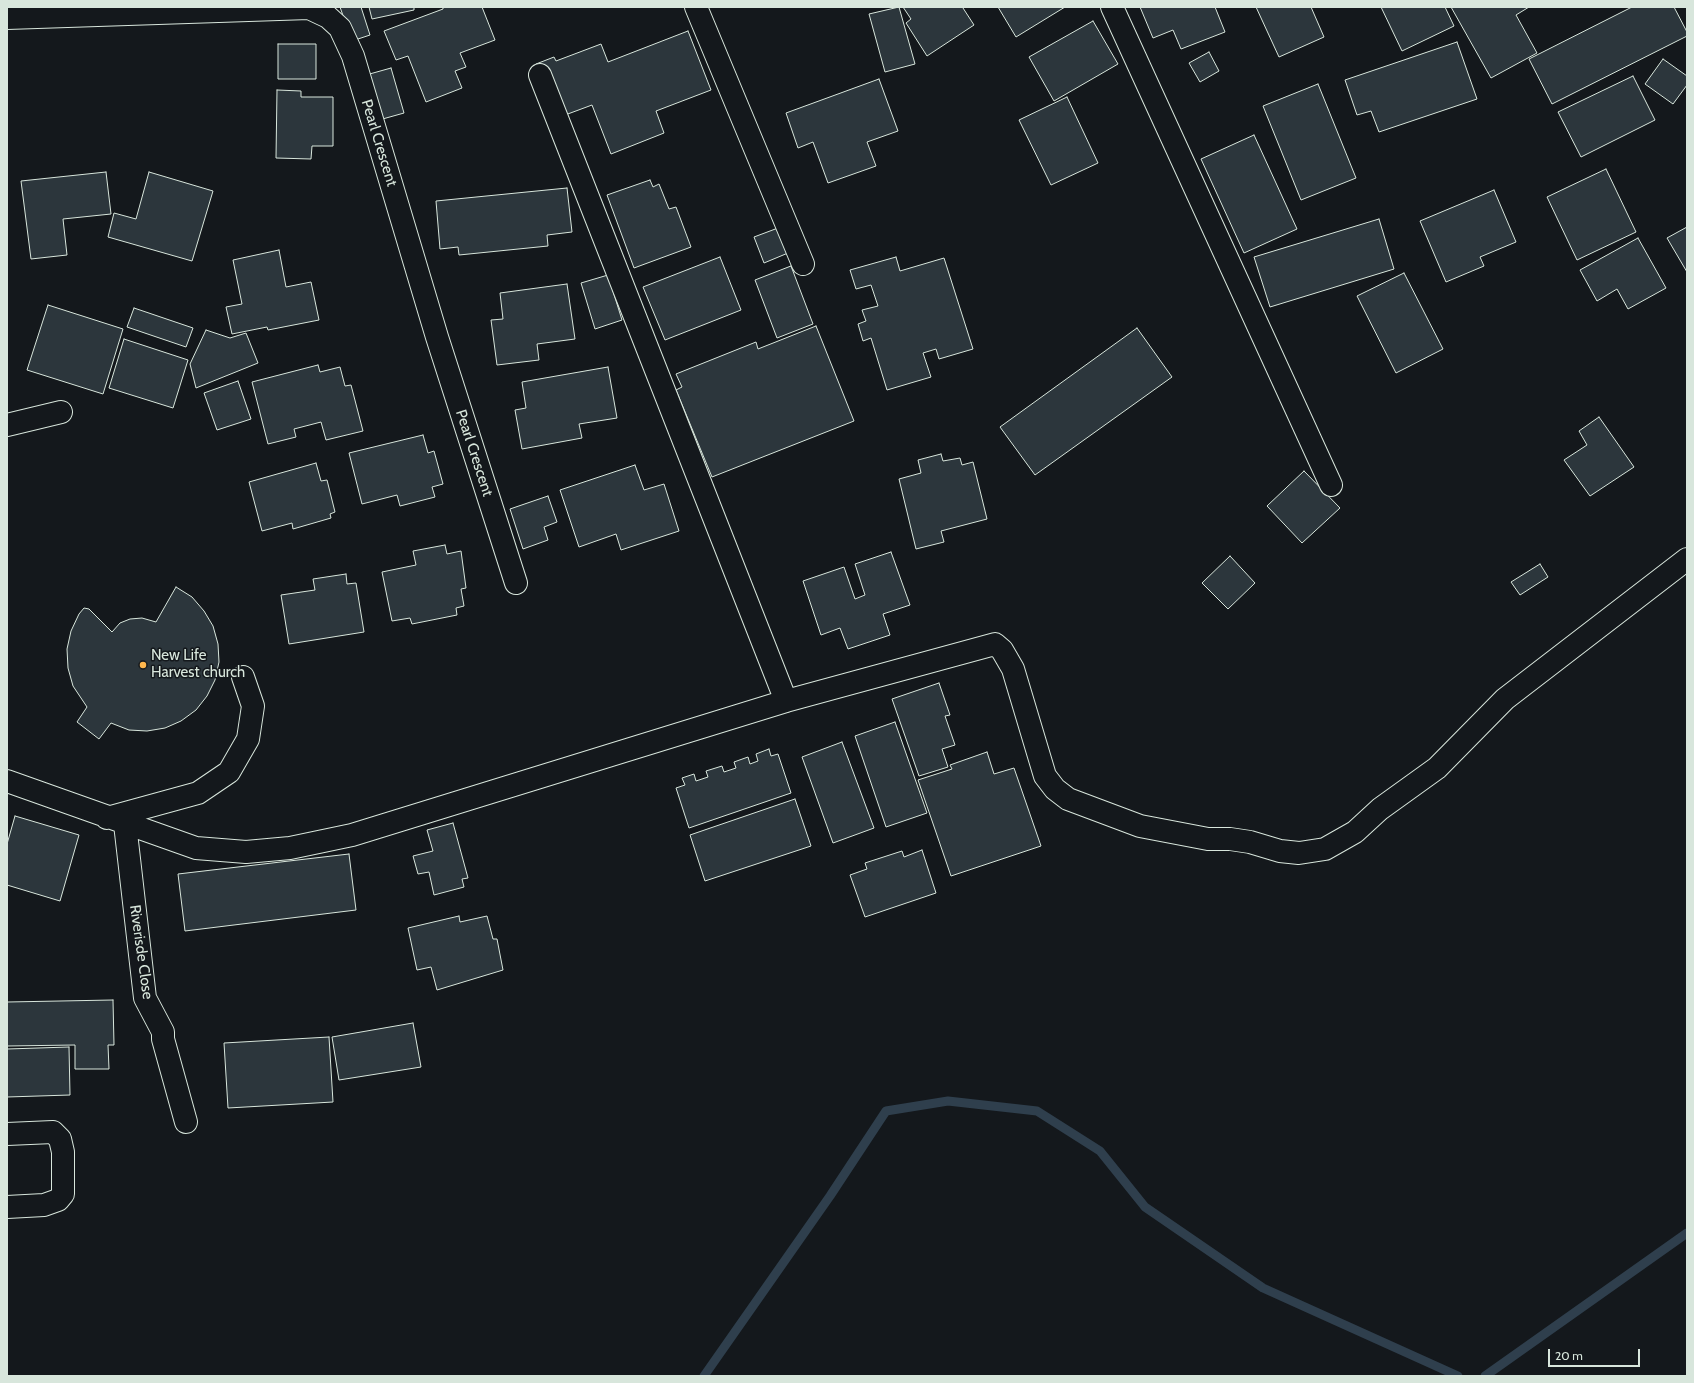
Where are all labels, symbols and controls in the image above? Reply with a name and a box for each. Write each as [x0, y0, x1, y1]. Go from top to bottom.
street label: Pearl Crescent [357, 97, 401, 189]
street label: Pearl Crescent [452, 407, 496, 499]
place label: New Life Harvest church [151, 647, 245, 682]
marker: New Life Harvest church [138, 660, 148, 670]
street label: Riverisde Close [125, 904, 157, 1000]
scale bar [1550, 1341, 1642, 1367]
text: 20 m [1555, 1348, 1583, 1363]

